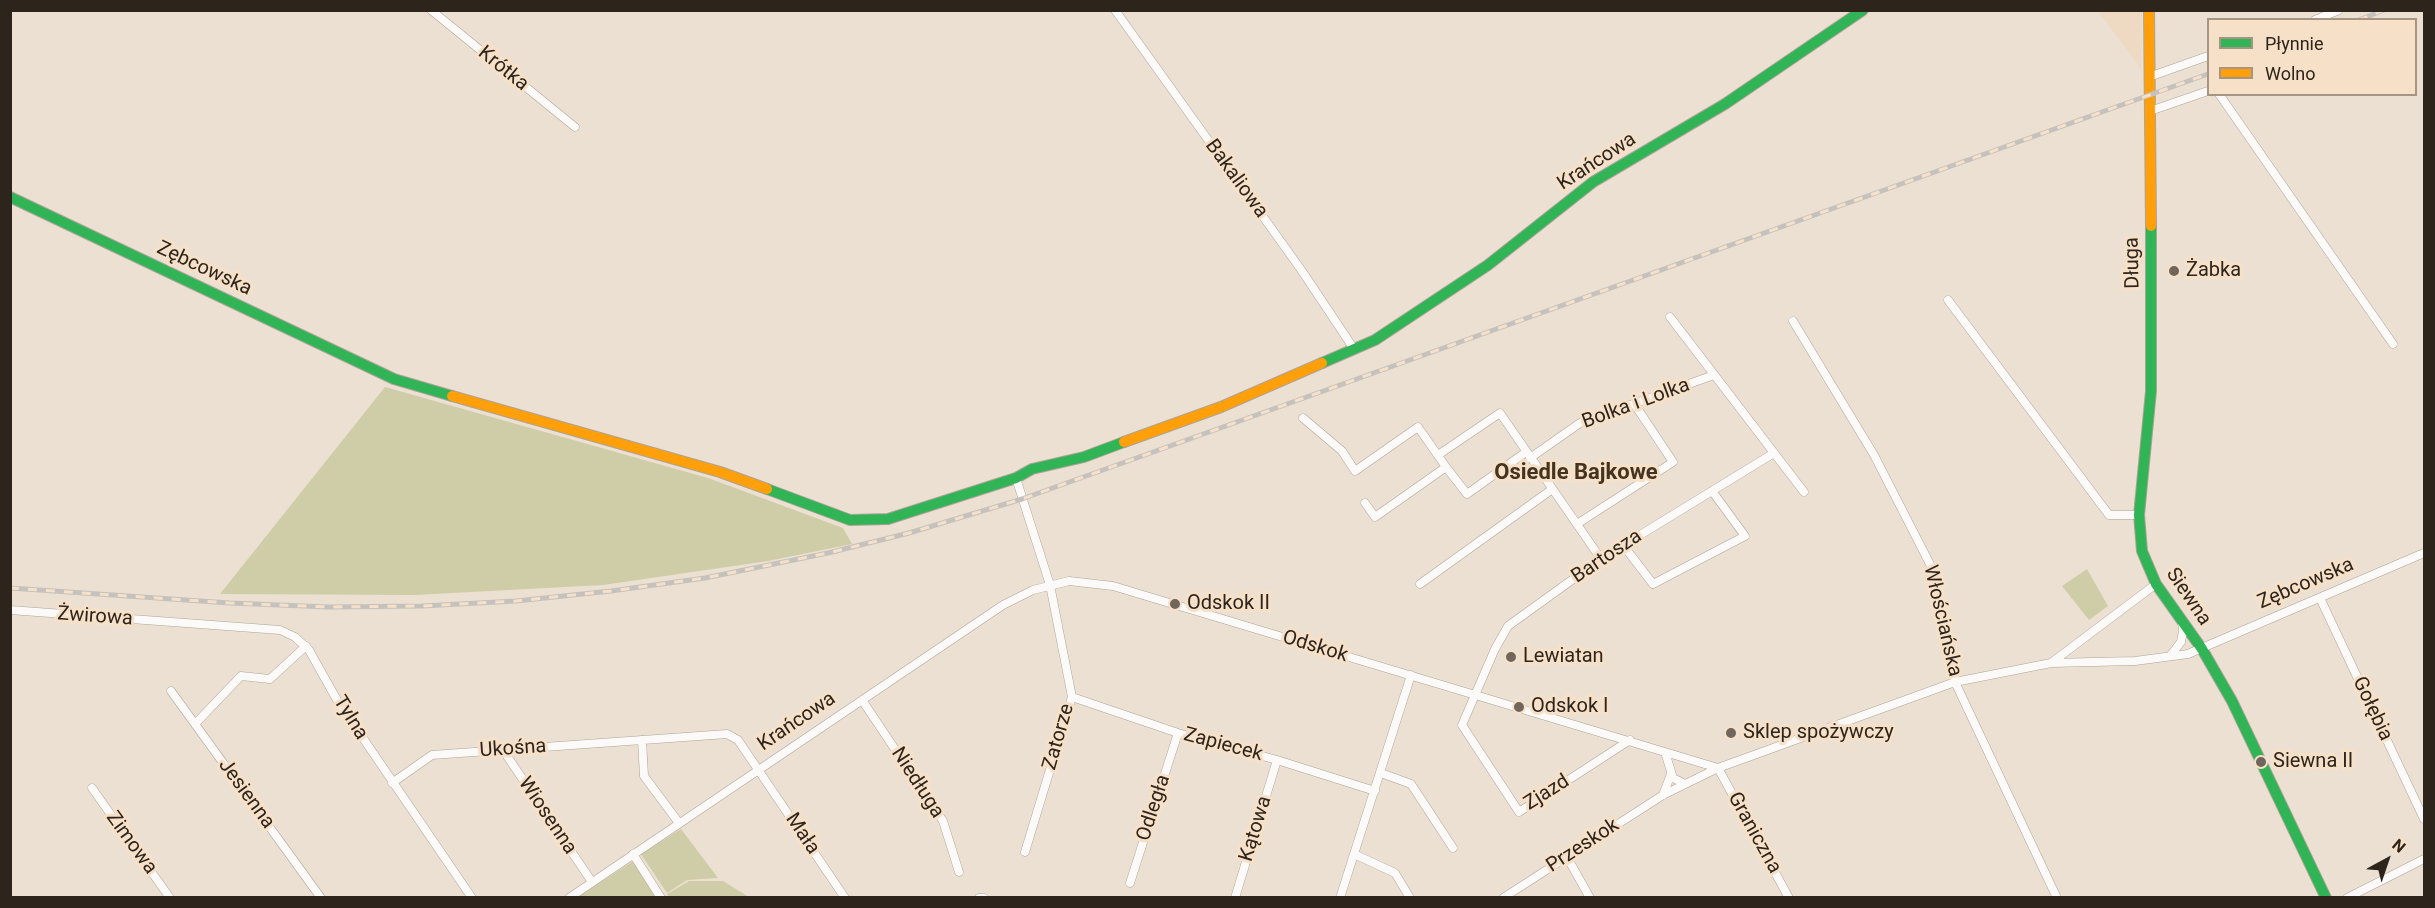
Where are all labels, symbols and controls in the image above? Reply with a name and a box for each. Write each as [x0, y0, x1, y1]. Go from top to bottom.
legend [2207, 18, 2417, 96]
text: Płynnie [2265, 33, 2324, 54]
street label: Krótka [473, 41, 533, 97]
text: Wolno [2265, 63, 2316, 84]
street label: Krańcowa [1553, 128, 1641, 196]
street label: Bakaliowa [1199, 135, 1273, 223]
street label: Zębcowska [153, 237, 255, 301]
street label: Długa [2121, 237, 2145, 289]
place label: Żabka [2186, 259, 2241, 283]
marker: Żabka [2167, 264, 2181, 278]
street label: Bolka i Lolka [1579, 373, 1693, 435]
district label: Osiedle Bajkowe [1494, 460, 1658, 486]
street label: Bartosza [1567, 525, 1647, 589]
street label: Zębcowska [2254, 553, 2358, 615]
street label: Włościańska [1918, 563, 1966, 679]
street label: Siewna [2160, 564, 2216, 630]
place label: Odskok II [1187, 592, 1270, 616]
marker: Odskok II [1168, 597, 1182, 611]
street label: Żwirowa [57, 602, 133, 632]
street label: Odskok [1279, 626, 1351, 668]
place label: Lewiatan [1523, 645, 1604, 669]
marker: Lewiatan [1504, 650, 1518, 664]
street label: Gołębia [2347, 673, 2397, 745]
street label: Krańcowa [754, 687, 840, 757]
street label: Tylna [327, 692, 373, 744]
place label: Odskok I [1531, 695, 1608, 719]
marker: Odskok I [1512, 700, 1526, 714]
street label: Zatorze [1038, 701, 1080, 773]
place label: Sklep spożywczy [1743, 721, 1894, 745]
street label: Zapiecek [1181, 723, 1265, 767]
marker: Sklep spożywczy [1724, 726, 1738, 740]
street label: Ukośna [479, 735, 547, 763]
street label: Niedługa [885, 743, 949, 823]
place label: Siewna II [2273, 750, 2353, 774]
street label: Jesienna [213, 754, 279, 834]
marker: Siewna II [2254, 755, 2268, 769]
street label: Zjazd [1520, 770, 1574, 816]
street label: Odległa [1132, 772, 1176, 844]
street label: Wiosenna [512, 773, 582, 859]
street label: Graniczna [1722, 788, 1786, 878]
street label: Kątowa [1235, 793, 1277, 865]
street label: Zimowa [100, 807, 162, 879]
street label: Mała [780, 809, 824, 859]
street label: Przeskok [1542, 814, 1624, 878]
north arrow [2357, 830, 2417, 890]
text: N [2388, 835, 2409, 857]

